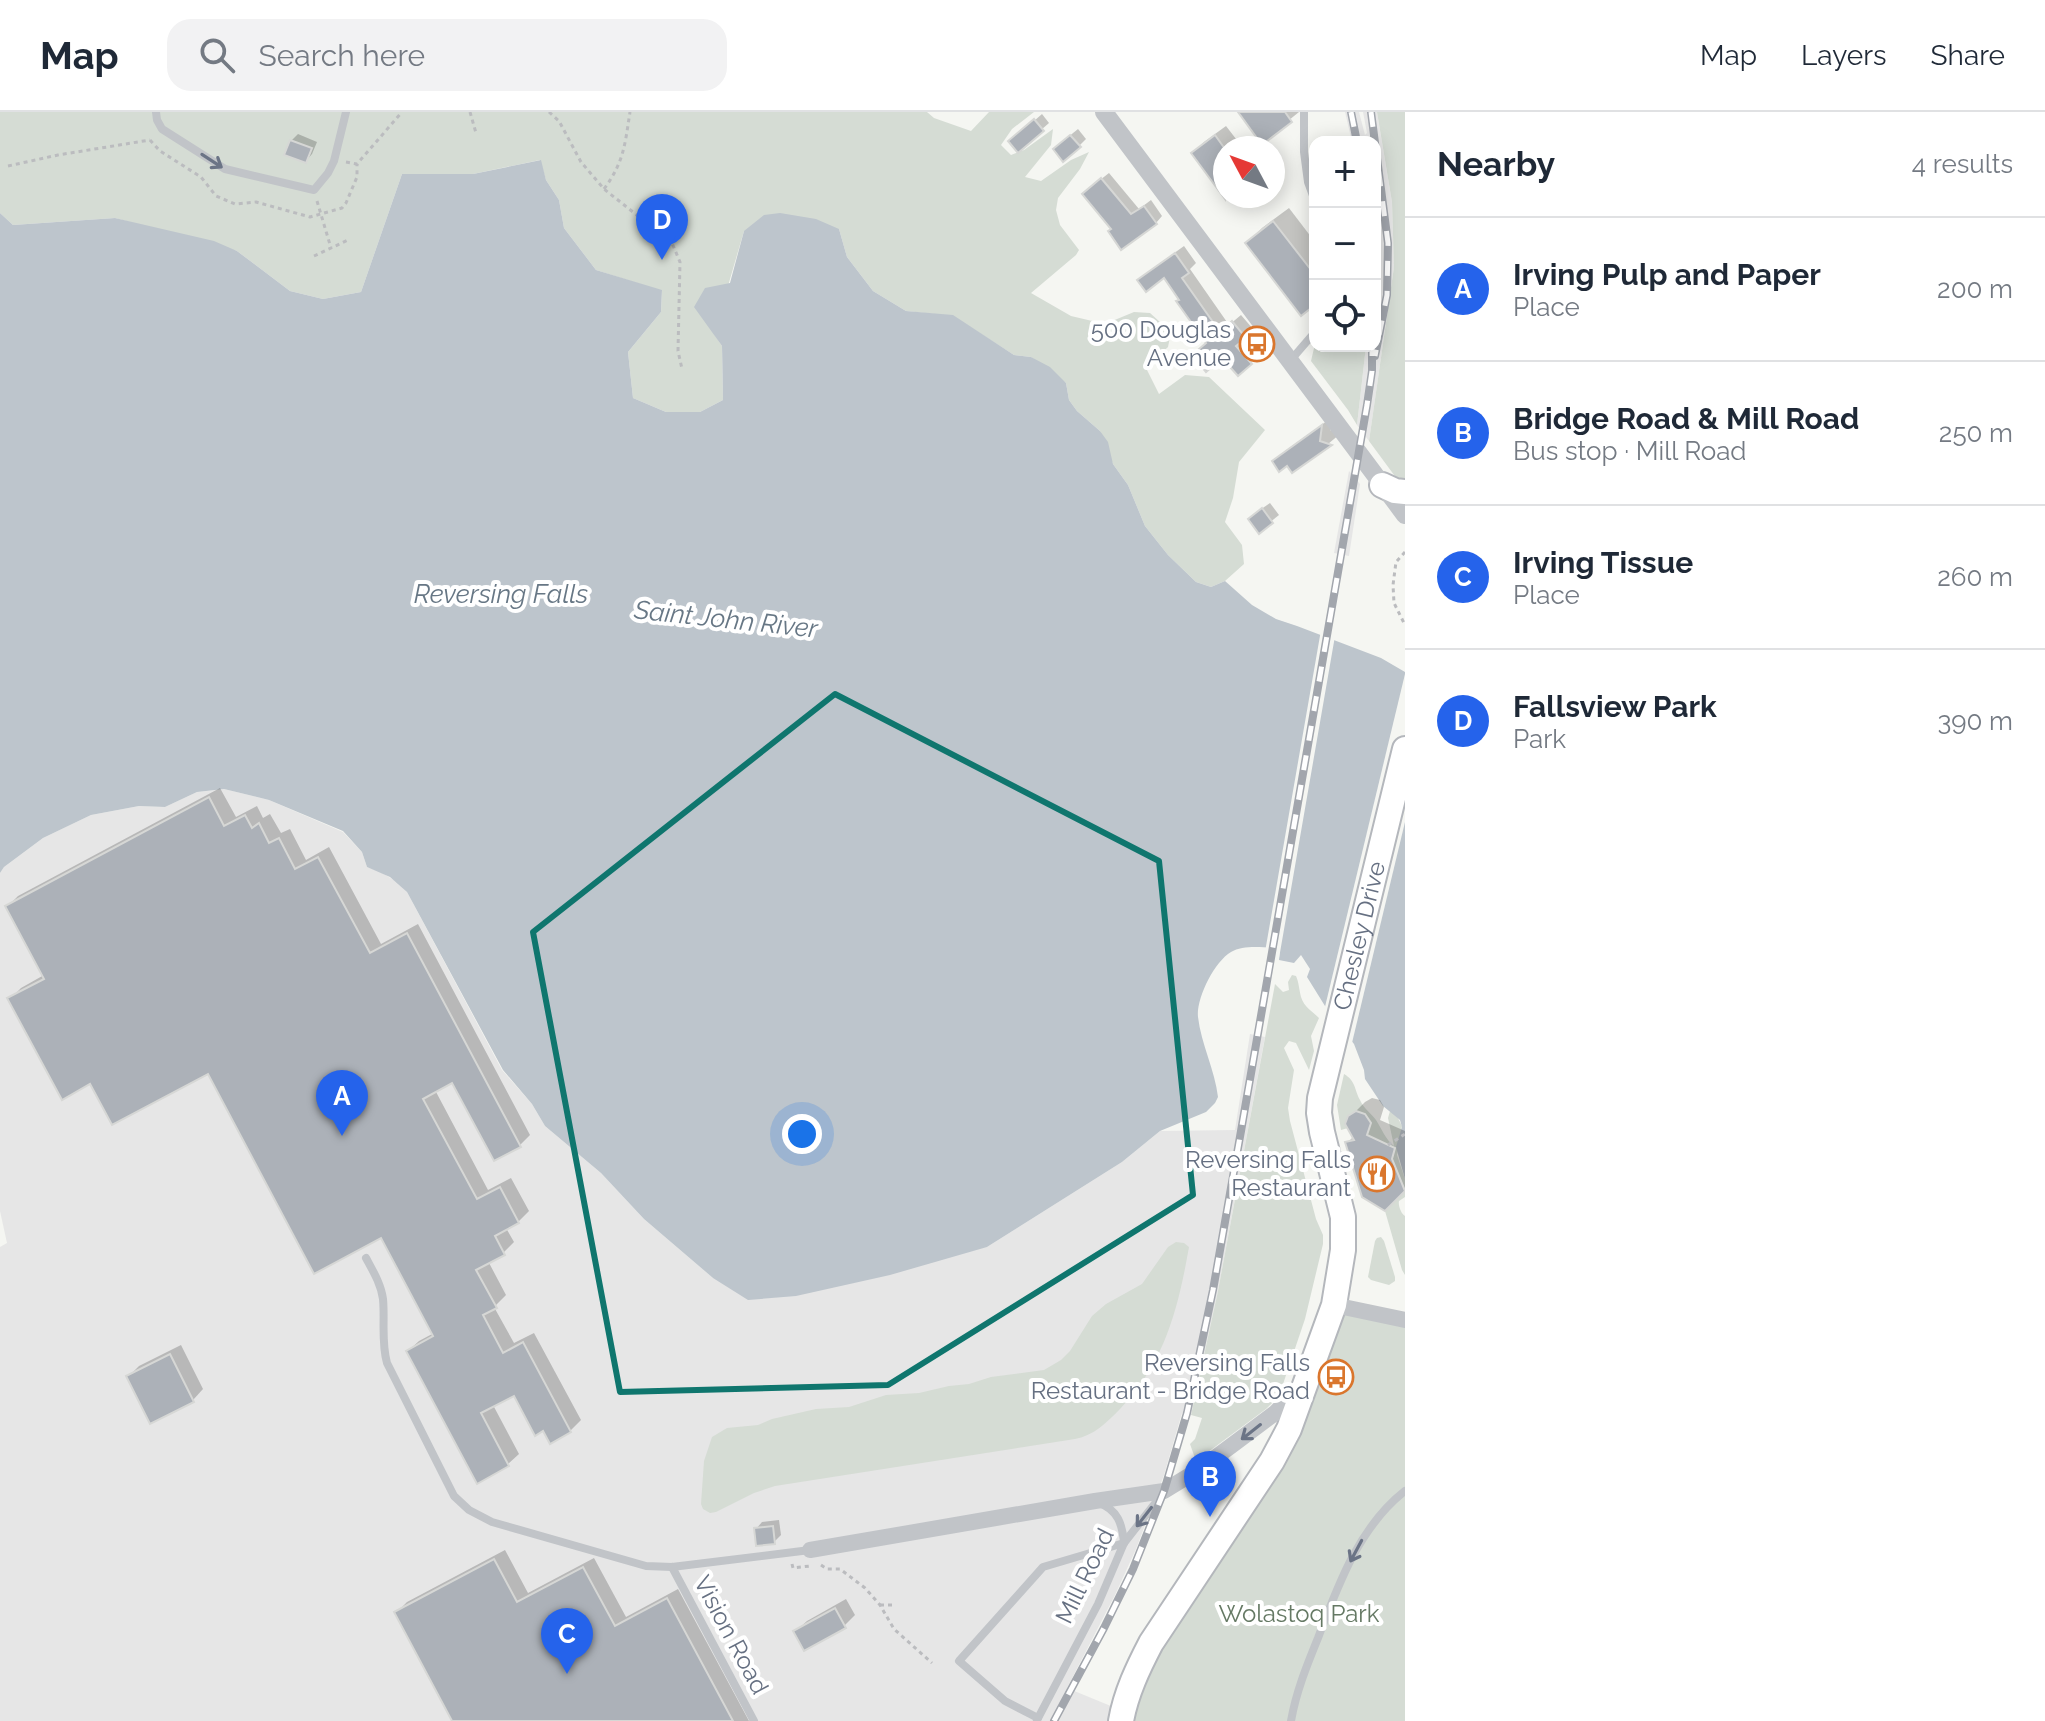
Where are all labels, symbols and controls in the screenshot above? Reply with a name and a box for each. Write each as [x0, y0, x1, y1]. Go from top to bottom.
search box [167, 19, 727, 91]
text: Map [40, 33, 119, 78]
icon: search [195, 33, 239, 77]
text: Search here [259, 38, 425, 73]
text: Map [1700, 39, 1757, 72]
text: Layers [1801, 39, 1887, 72]
text: Share [1931, 39, 2005, 72]
north arrow [1213, 136, 1285, 208]
map controls [1309, 136, 1381, 352]
button: + [1309, 136, 1381, 208]
text: Nearby [1437, 144, 1555, 184]
text: 4 results [1912, 149, 2013, 179]
one-way arrow [200, 154, 223, 170]
pin: D [636, 194, 688, 260]
button: − [1309, 208, 1381, 280]
text: Irving Pulp and Paper [1513, 257, 1821, 292]
text: A [1454, 274, 1472, 304]
text: 200 m [1937, 274, 2013, 304]
button: locate [1309, 280, 1381, 352]
text: Place [1513, 292, 1580, 322]
place label: 500 Douglas Avenue [1091, 315, 1231, 372]
bus stop icon: 500 Douglas Avenue [1238, 325, 1276, 363]
text: Bridge Road & Mill Road [1513, 401, 1859, 436]
text: B [1454, 418, 1472, 448]
text: 250 m [1939, 418, 2013, 448]
text: Bus stop · Mill Road [1513, 436, 1747, 466]
text: Irving Tissue [1513, 545, 1693, 580]
text: C [1454, 562, 1472, 592]
text: 260 m [1937, 562, 2013, 592]
water label: Reversing Falls [414, 579, 588, 609]
text: Place [1513, 580, 1580, 610]
water label: Saint John River [632, 594, 820, 644]
text: Fallsview Park [1513, 689, 1717, 724]
text: D [1454, 706, 1472, 736]
text: 390 m [1937, 706, 2013, 736]
text: Park [1513, 724, 1566, 754]
street label: Chesley Drive [1327, 858, 1391, 1013]
pin: A [316, 1070, 368, 1136]
your location [782, 1114, 822, 1154]
place label: Reversing Falls Restaurant [1185, 1145, 1351, 1202]
restaurant icon: Reversing Falls Restaurant [1358, 1155, 1396, 1193]
place label: Reversing Falls Restaurant - Bridge Road [1031, 1348, 1310, 1405]
bus stop icon: Reversing Falls Restaurant - Bridge Road [1317, 1358, 1355, 1396]
one-way arrow [1241, 1423, 1262, 1440]
pin: B [1184, 1451, 1236, 1517]
one-way arrow [1135, 1506, 1153, 1527]
street label: Mill Road [1049, 1523, 1120, 1628]
one-way arrow [1348, 1538, 1364, 1562]
street label: Vision Road [688, 1570, 775, 1699]
park label: Wolastoq Park [1218, 1599, 1380, 1628]
pin: C [541, 1608, 593, 1674]

